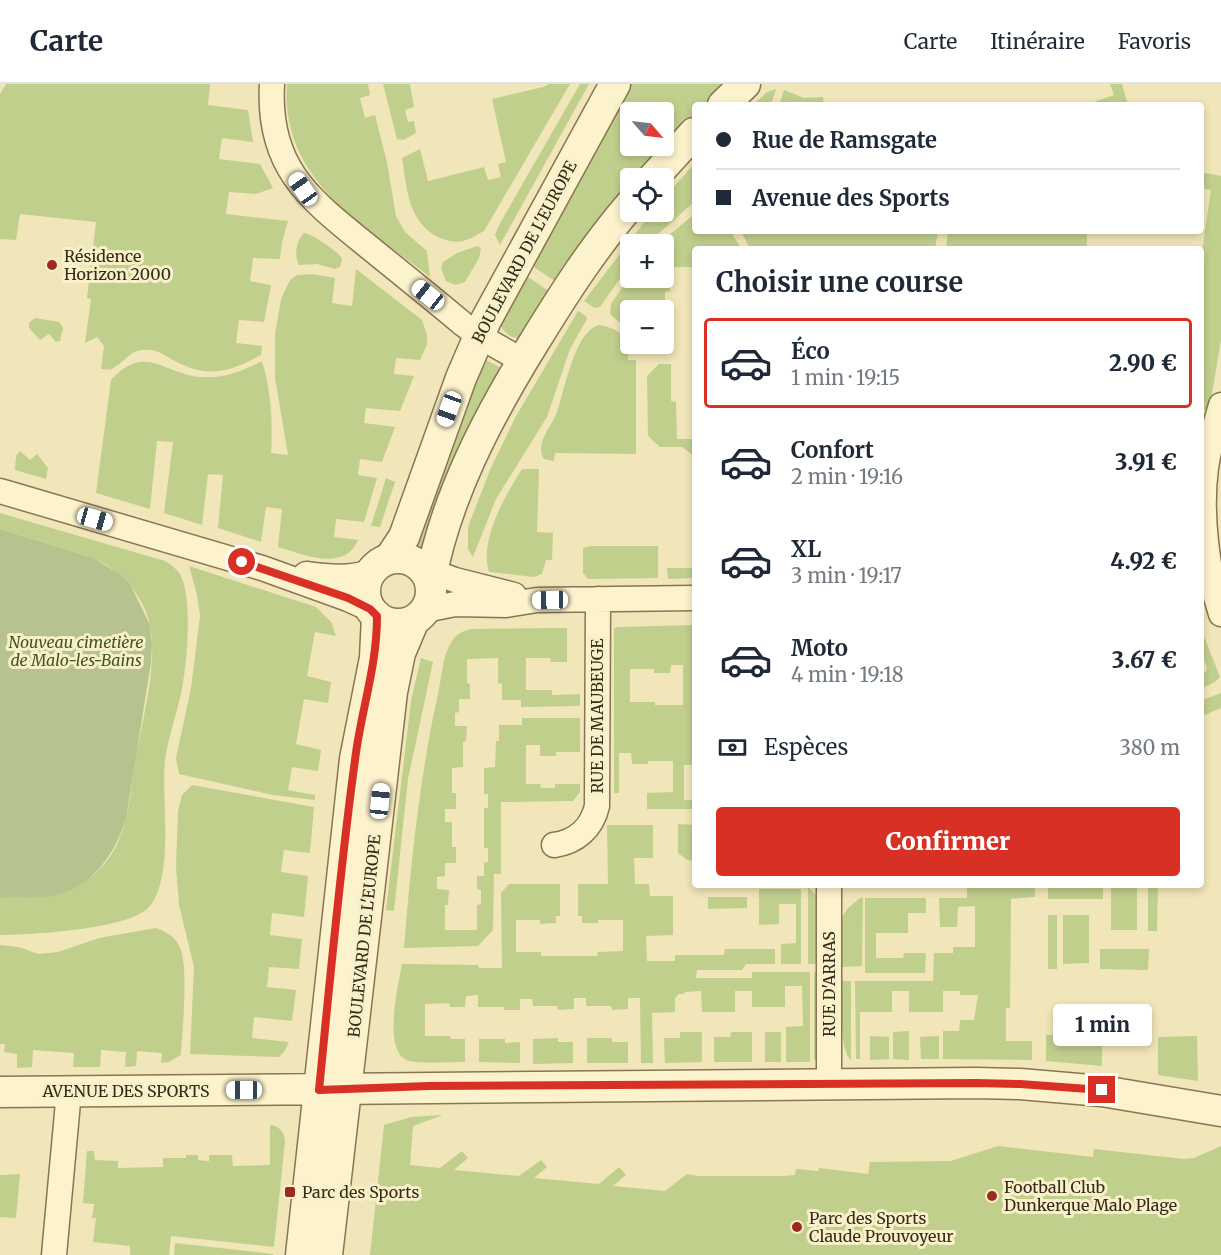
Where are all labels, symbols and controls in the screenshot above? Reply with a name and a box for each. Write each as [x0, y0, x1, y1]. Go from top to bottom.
text: Carte [30, 23, 103, 59]
text: Carte [904, 28, 957, 55]
text: Itinéraire [990, 28, 1085, 55]
text: Favoris [1118, 28, 1191, 55]
north arrow [620, 102, 674, 156]
map controls [620, 102, 674, 354]
text: Rue de Ramsgate [752, 126, 937, 154]
street label: BOULEVARD DE L'EUROPE [467, 157, 581, 347]
button: locate [620, 168, 674, 222]
car [285, 169, 321, 209]
text: Avenue des Sports [752, 184, 950, 212]
button: + [620, 234, 674, 288]
place label: Résidence Horizon 2000 [64, 246, 171, 284]
marker: Résidence Horizon 2000 [45, 258, 59, 272]
text: Choisir une course [716, 265, 963, 299]
car [408, 277, 448, 313]
button: − [620, 300, 674, 354]
icon: car [719, 336, 773, 390]
text: Éco [791, 337, 830, 365]
text: 2.90 € [1109, 349, 1177, 377]
text: 1 min · 19:15 [791, 365, 900, 390]
car [434, 389, 464, 429]
icon: car [719, 435, 773, 489]
text: Confort [791, 436, 874, 464]
text: 3.91 € [1115, 448, 1177, 476]
text: 2 min · 19:16 [791, 464, 903, 489]
car [75, 505, 115, 533]
icon: car [719, 534, 773, 588]
text: XL [791, 535, 821, 563]
text: 4.92 € [1110, 547, 1177, 575]
route start [228, 548, 255, 575]
text: 3 min · 19:17 [791, 563, 902, 588]
car [532, 591, 568, 609]
park label: Nouveau cimetière de Malo-les-Bains [9, 632, 144, 670]
icon: car [719, 633, 773, 687]
text: Moto [791, 634, 848, 662]
street label: RUE DE MAUBEUGE [587, 638, 607, 794]
text: 3.67 € [1112, 646, 1177, 674]
text: 4 min · 19:18 [791, 662, 904, 687]
icon: cash [716, 731, 749, 764]
text: Espèces [764, 733, 848, 761]
text: 380 m [1119, 735, 1180, 760]
car [369, 782, 391, 820]
button: Confirmer [716, 807, 1180, 876]
street label: BOULEVARD DE L'EUROPE [343, 833, 385, 1038]
street label: RUE D'ARRAS [819, 931, 839, 1037]
callout: 1 min [1052, 1003, 1152, 1045]
text: 1 min [1075, 1012, 1130, 1037]
route end [1088, 1076, 1115, 1103]
street label: AVENUE DES SPORTS [41, 1081, 210, 1101]
car [226, 1081, 262, 1099]
place label: Football Club Dunkerque Malo Plage [1004, 1177, 1177, 1215]
place label: Parc des Sports [302, 1182, 419, 1202]
marker: Parc des Sports [283, 1185, 297, 1199]
marker: Football Club Dunkerque Malo Plage [985, 1189, 999, 1203]
place label: Parc des Sports Claude Prouvoyeur [809, 1208, 954, 1246]
marker: Parc des Sports Claude Prouvoyeur [790, 1220, 804, 1234]

